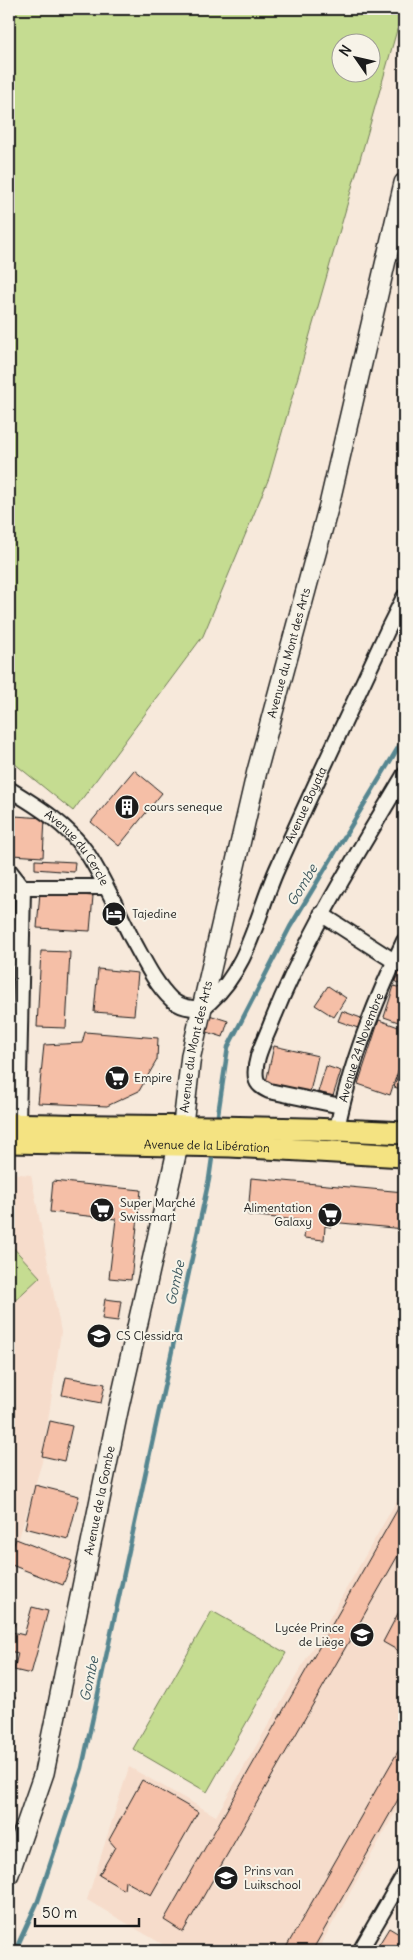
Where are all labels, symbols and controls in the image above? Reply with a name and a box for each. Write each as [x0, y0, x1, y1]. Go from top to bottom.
north arrow [330, 32, 380, 82]
text: N [335, 42, 355, 60]
street label: Avenue du Mont des Arts [264, 586, 313, 719]
street label: Avenue Boyata [282, 764, 330, 845]
building icon: cours seneque [114, 794, 140, 820]
place label: cours seneque [144, 799, 222, 814]
street label: Avenue du Cercle [42, 806, 112, 888]
water label: Gombe [283, 860, 322, 909]
hotel icon: Tajedine [101, 901, 127, 927]
place label: Tajedine [132, 906, 177, 921]
street label: Avenue du Mont des Arts [176, 979, 215, 1114]
street label: Avenue 24 Novembre [335, 990, 386, 1104]
supermarket icon: Empire [104, 1065, 130, 1091]
place label: Empire [134, 1070, 172, 1085]
street label: Avenue de la Libération [144, 1136, 271, 1155]
place label: Super Marché Swissmart [120, 1195, 196, 1224]
supermarket icon: Super Marché Swissmart [89, 1197, 115, 1223]
place label: Alimentation Galaxy [244, 1200, 312, 1229]
supermarket icon: Alimentation Galaxy [317, 1202, 343, 1228]
water label: Gombe [161, 1257, 189, 1307]
school or university icon: CS Clessidra [86, 1323, 112, 1349]
place label: CS Clessidra [116, 1328, 183, 1343]
street label: Avenue de la Gombe [81, 1445, 118, 1556]
place label: Lycée Prince de Liège [275, 1620, 344, 1649]
school or university icon: Lycée Prince de Liège [349, 1622, 375, 1648]
water label: Gombe [75, 1653, 103, 1703]
place label: Prins van Luikschool [244, 1863, 301, 1892]
school or university icon: Prins van Luikschool [213, 1865, 239, 1891]
scale bar [35, 1895, 139, 1927]
text: 50 m [42, 1903, 77, 1922]

